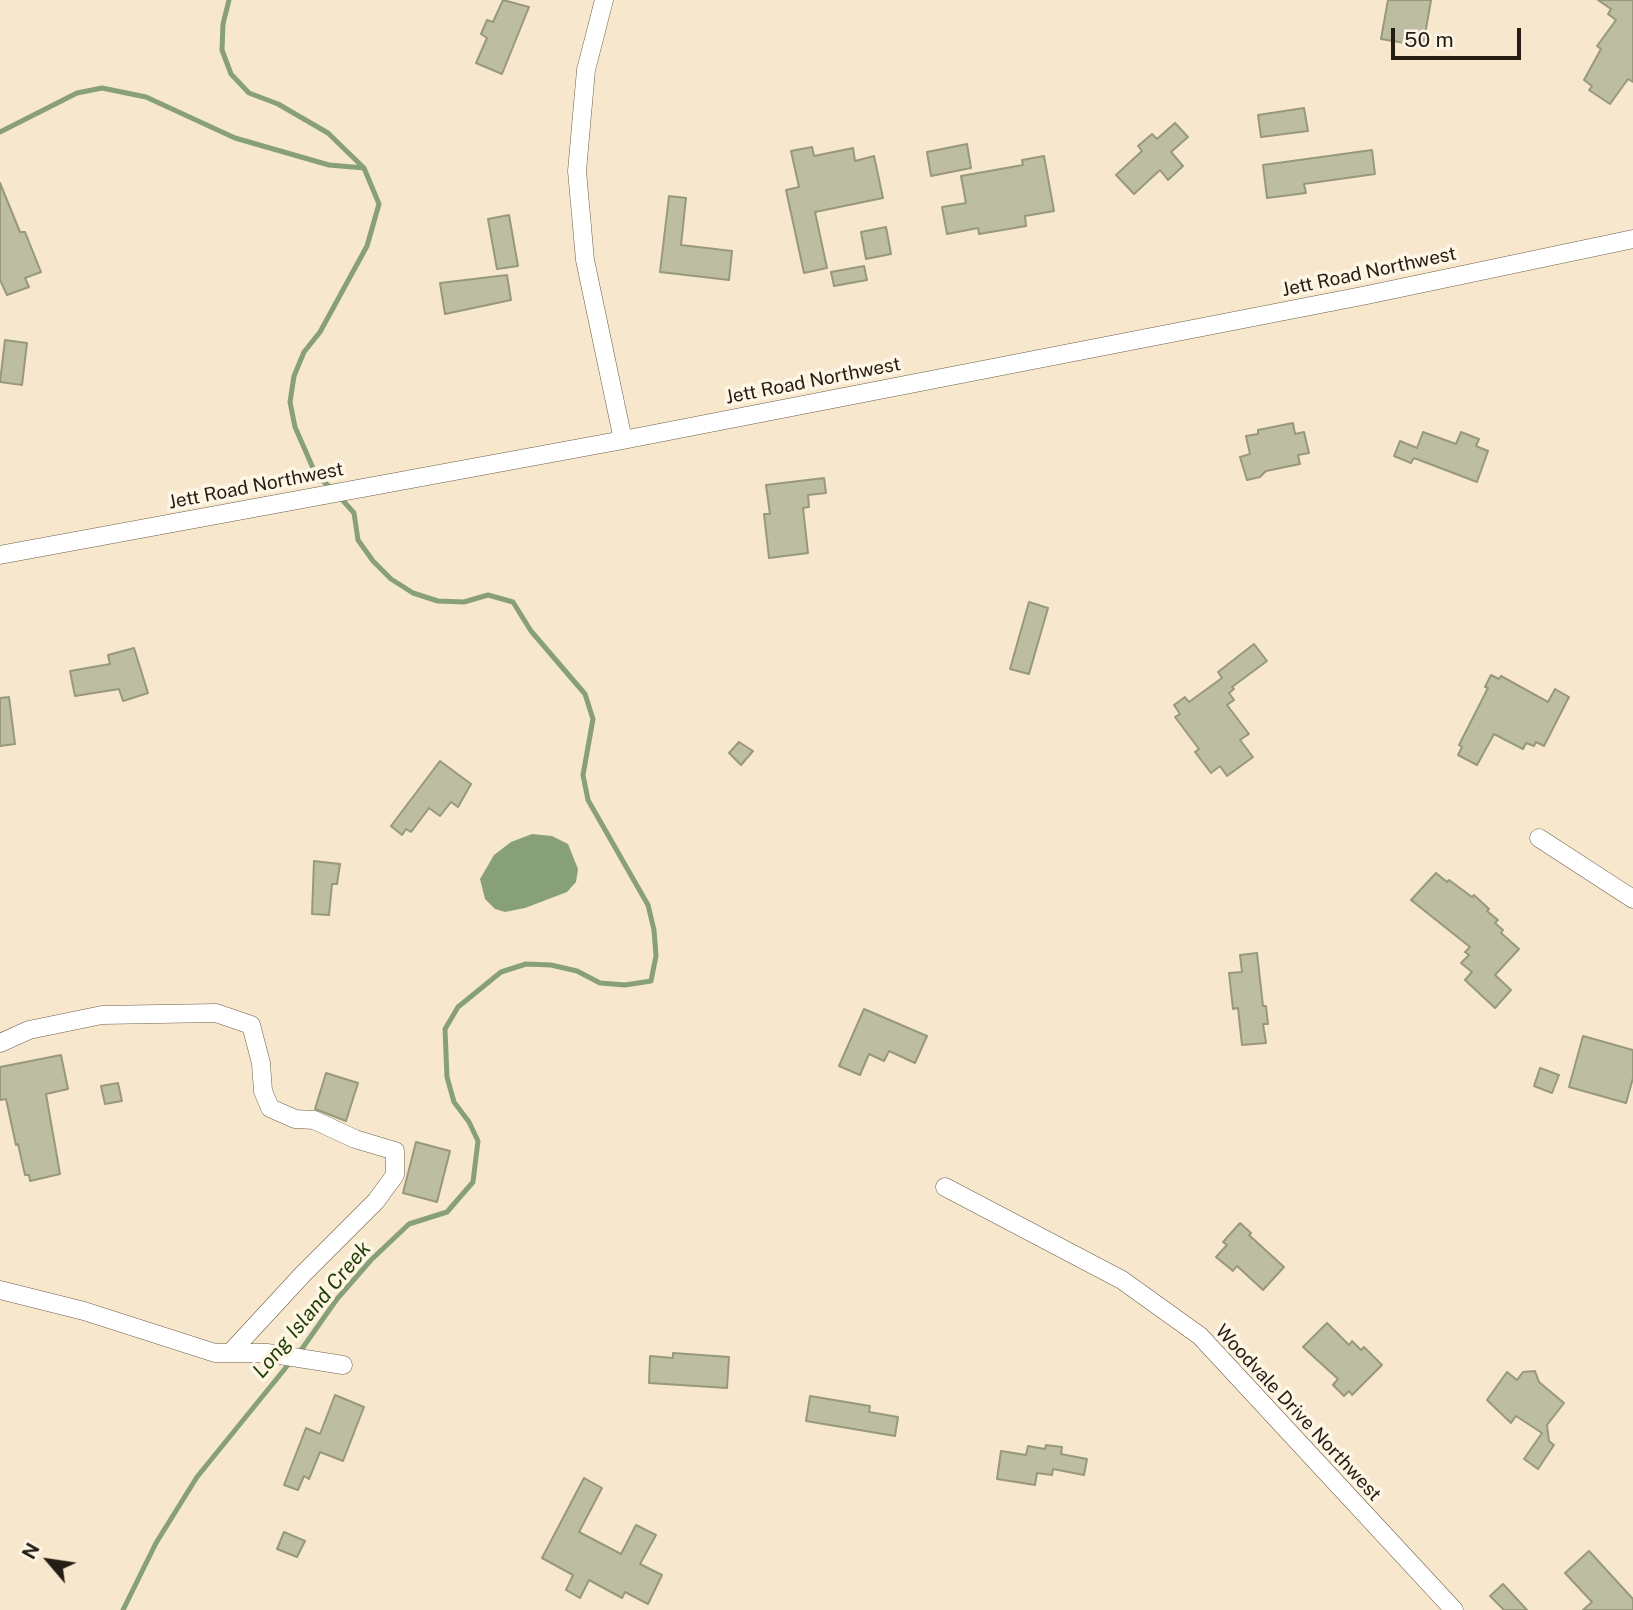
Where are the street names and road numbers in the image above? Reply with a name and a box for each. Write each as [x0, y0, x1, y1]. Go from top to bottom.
street label: Jett Road Northwest [1280, 242, 1458, 302]
street label: Jett Road Northwest [723, 353, 903, 409]
street label: Jett Road Northwest [166, 458, 346, 514]
street label: Woodvale Drive Northwest [1210, 1320, 1386, 1506]

